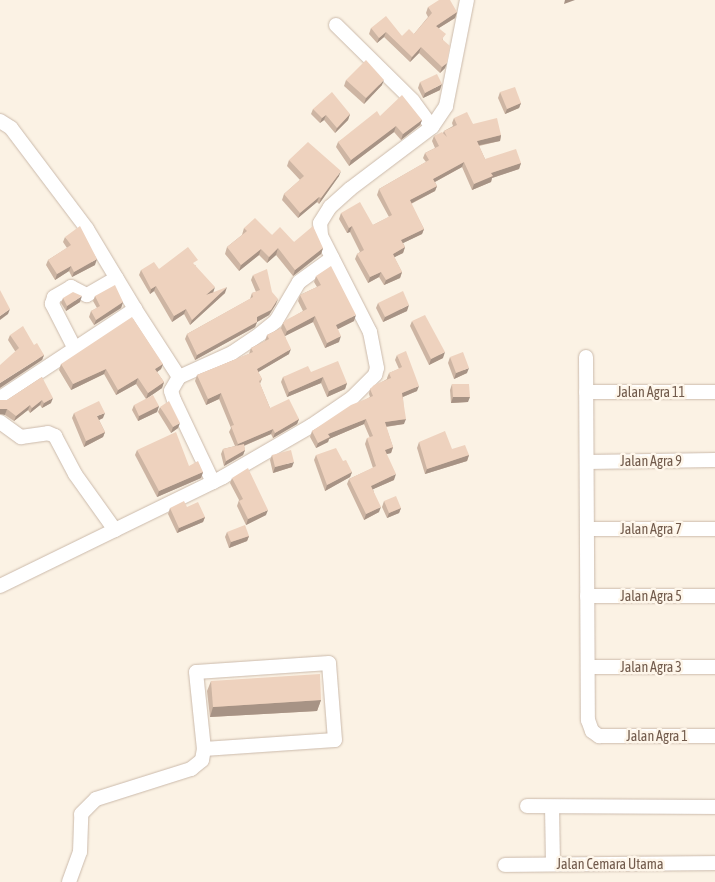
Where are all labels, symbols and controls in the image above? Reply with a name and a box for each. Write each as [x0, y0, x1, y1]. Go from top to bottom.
street label: Jalan Agra 11 [617, 384, 685, 400]
street label: Jalan Agra 9 [620, 453, 682, 469]
street label: Jalan Agra 7 [620, 521, 682, 537]
street label: Jalan Agra 5 [620, 588, 682, 604]
street label: Jalan Agra 3 [620, 659, 682, 675]
street label: Jalan Agra 1 [626, 728, 688, 744]
street label: Jalan Cemara Utama [557, 856, 663, 872]

